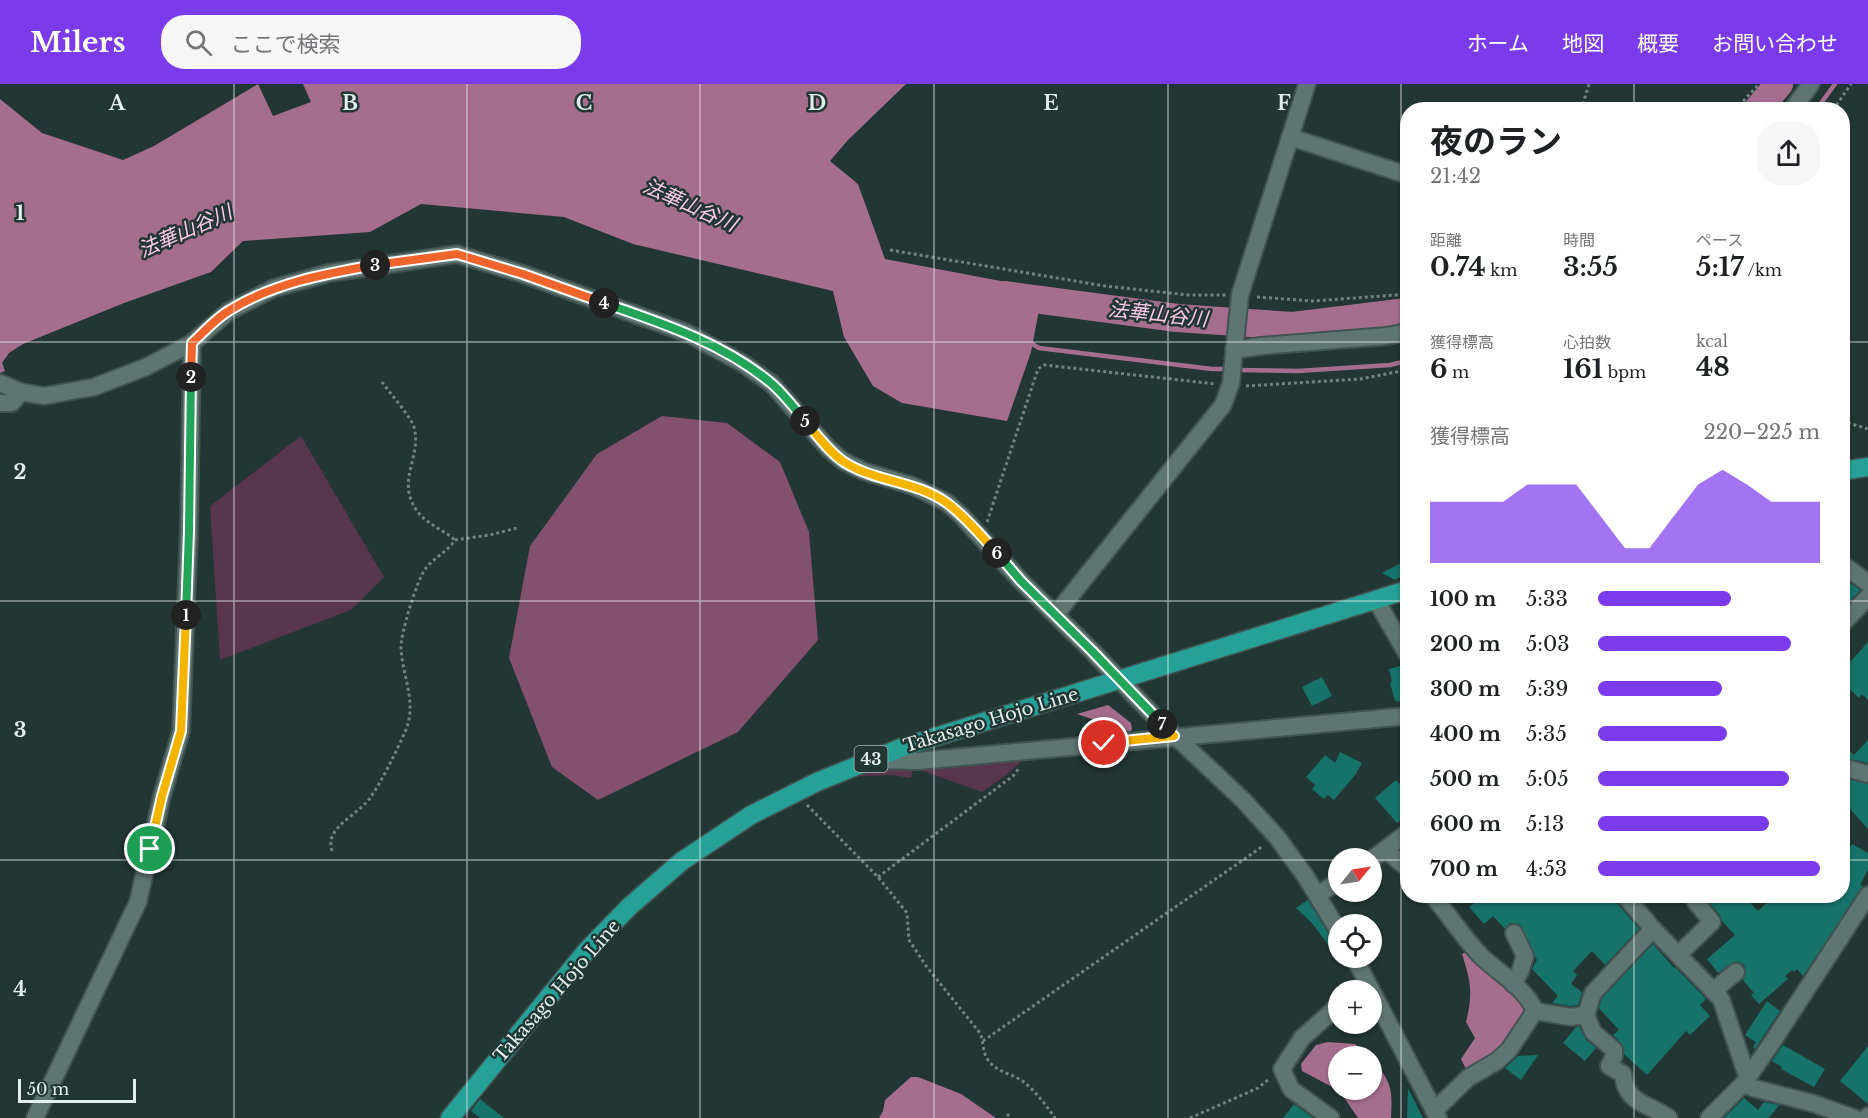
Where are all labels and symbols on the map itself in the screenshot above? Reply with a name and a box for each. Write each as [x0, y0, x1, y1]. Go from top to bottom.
text: A [108, 91, 126, 115]
text: B [342, 91, 358, 115]
text: C [576, 91, 592, 115]
text: D [808, 91, 826, 115]
text: E [1043, 91, 1059, 115]
text: F [1277, 91, 1291, 115]
water label: 法華山谷川 [639, 174, 742, 237]
water label: 法華山谷川 [134, 199, 237, 262]
text: 1 [16, 201, 25, 225]
pin: 3 [360, 250, 390, 280]
pin: 4 [589, 288, 619, 318]
water label: 法華山谷川 [1107, 297, 1211, 331]
pin: 2 [176, 362, 206, 392]
pin: 5 [790, 406, 820, 436]
text: 2 [13, 460, 27, 484]
pin: 6 [982, 538, 1012, 568]
pin: 1 [171, 600, 201, 630]
street label: Takasago Hojo Line [901, 683, 1081, 757]
pin: 7 [1147, 709, 1177, 739]
pin [1078, 717, 1129, 768]
text: 3 [14, 718, 26, 742]
road number: 43 [854, 746, 888, 772]
pin [124, 823, 175, 874]
north arrow [1328, 848, 1382, 902]
street label: Takasago Hojo Line [489, 915, 625, 1067]
text: 4 [13, 977, 27, 1001]
scale bar [18, 1076, 136, 1104]

